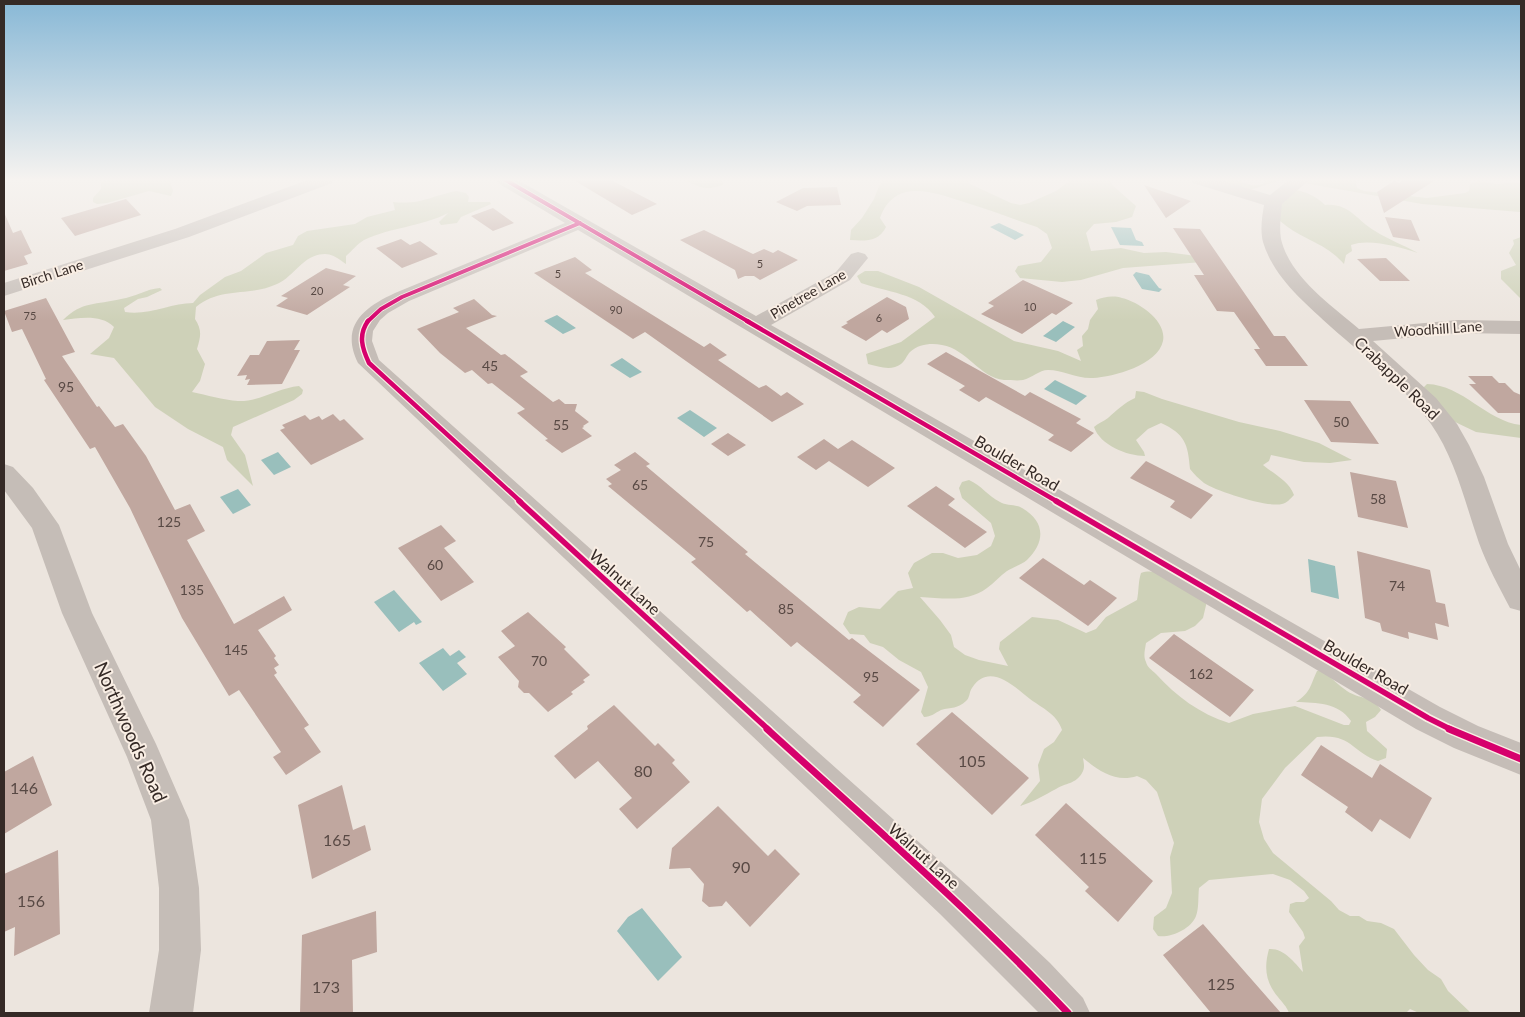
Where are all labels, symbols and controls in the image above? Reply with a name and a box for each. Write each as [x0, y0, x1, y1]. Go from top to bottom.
street label: Birch Lane [19, 255, 85, 292]
house number: 5 [757, 257, 763, 270]
street label: Pinetree Lane [767, 265, 849, 322]
house number: 5 [555, 267, 561, 280]
house number: 20 [311, 284, 324, 297]
house number: 10 [1024, 300, 1037, 313]
house number: 90 [610, 303, 623, 316]
house number: 75 [24, 309, 36, 322]
house number: 6 [876, 311, 882, 324]
street label: Woodhill Lane [1393, 317, 1483, 340]
street label: Crabapple Road [1351, 332, 1444, 423]
house number: 45 [482, 357, 498, 374]
house number: 95 [58, 378, 74, 395]
house number: 50 [1333, 413, 1349, 430]
house number: 55 [553, 416, 569, 433]
street label: Boulder Road [972, 431, 1063, 494]
house number: 65 [632, 476, 648, 493]
house number: 58 [1370, 490, 1386, 507]
house number: 125 [157, 513, 181, 530]
house number: 75 [698, 533, 714, 550]
street label: Walnut Lane [586, 545, 665, 618]
house number: 60 [427, 556, 443, 573]
house number: 74 [1389, 577, 1405, 594]
house number: 135 [180, 581, 204, 598]
house number: 85 [778, 600, 794, 617]
street label: Boulder Road [1321, 635, 1412, 698]
house number: 145 [224, 641, 248, 658]
house number: 70 [531, 652, 547, 669]
street label: Northwoods Road [90, 658, 173, 806]
house number: 162 [1189, 665, 1213, 682]
house number: 95 [863, 668, 879, 685]
house number: 105 [958, 751, 986, 770]
house number: 80 [634, 761, 652, 780]
house number: 146 [10, 778, 38, 797]
street label: Walnut Lane [885, 819, 964, 892]
house number: 165 [323, 830, 351, 849]
house number: 115 [1079, 848, 1107, 867]
house number: 90 [732, 857, 750, 876]
house number: 156 [17, 891, 45, 910]
house number: 125 [1207, 974, 1235, 993]
house number: 173 [312, 977, 340, 996]

